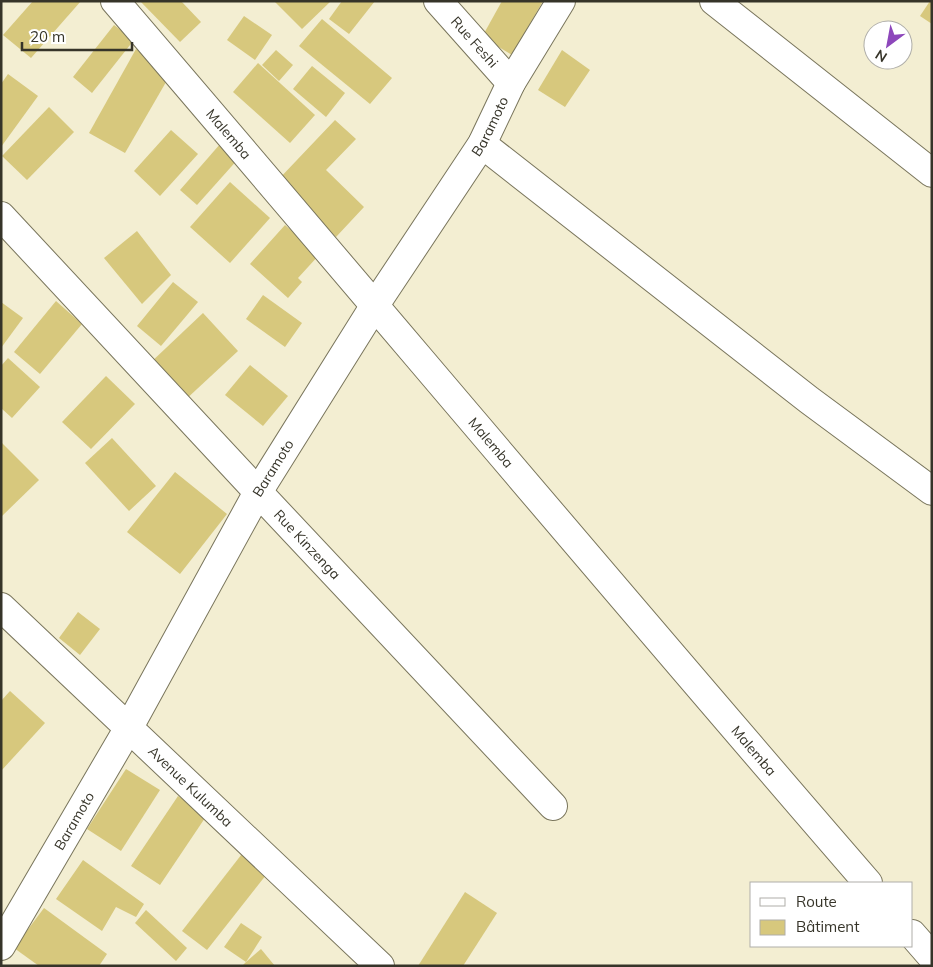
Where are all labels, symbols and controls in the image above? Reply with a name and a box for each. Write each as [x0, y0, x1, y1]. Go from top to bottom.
street label: Rue Feshi [447, 13, 502, 72]
scale bar [22, 20, 132, 52]
north arrow [863, 20, 913, 70]
text: 20 m [30, 27, 65, 46]
text: N [872, 46, 890, 66]
street label: Baramoto [467, 94, 512, 160]
street label: Malemba [202, 105, 255, 163]
street label: Malemba [465, 414, 517, 471]
street label: Baramoto [248, 436, 298, 500]
street label: Rue Kinzenga [270, 506, 344, 583]
street label: Malemba [727, 722, 780, 780]
street label: Avenue Kulumba [144, 742, 237, 831]
street label: Baramoto [50, 789, 98, 853]
legend [750, 882, 913, 947]
text: Route [796, 892, 837, 911]
text: Bâtiment [796, 917, 859, 936]

